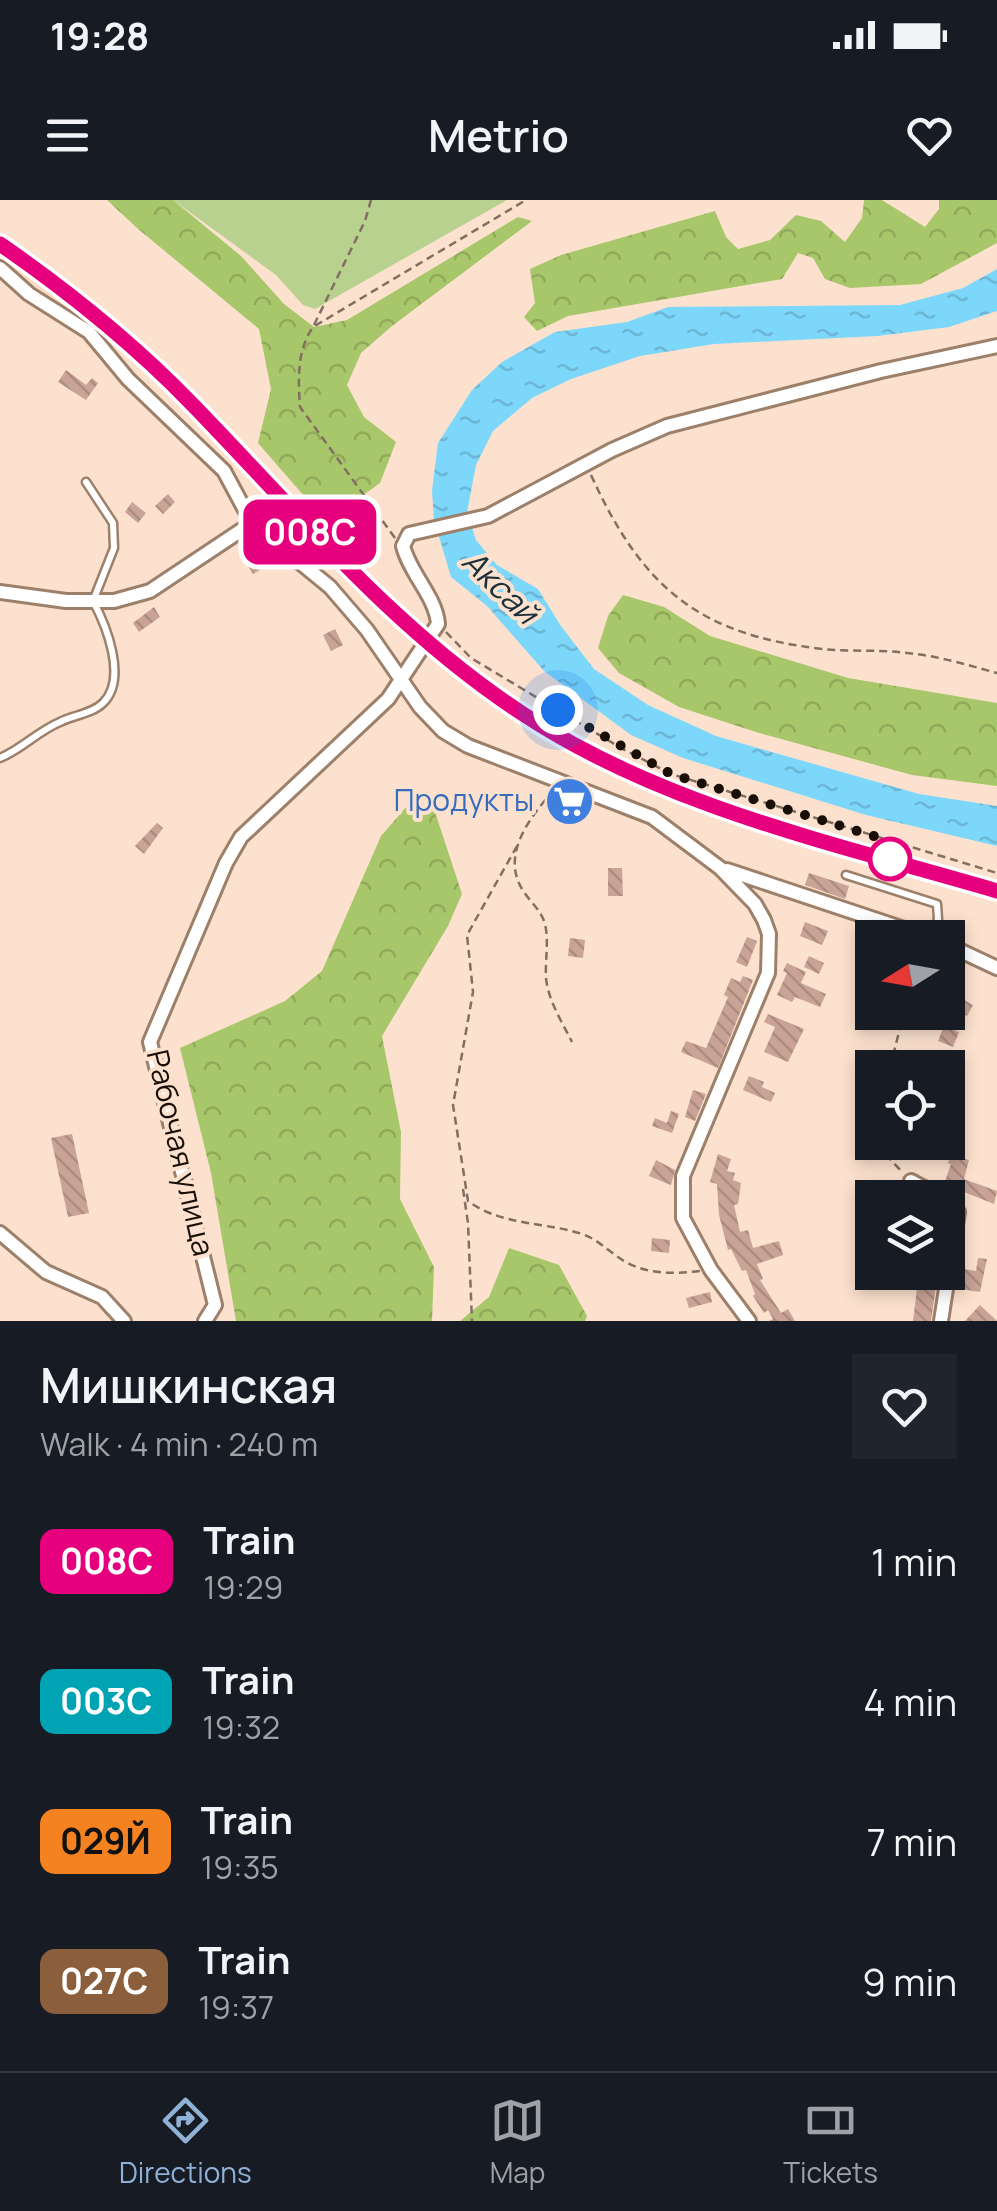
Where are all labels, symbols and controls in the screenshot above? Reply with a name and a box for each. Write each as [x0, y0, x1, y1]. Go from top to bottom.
text: 19:28 [50, 9, 149, 61]
text: Metrio [428, 104, 569, 166]
icon: menu [40, 108, 95, 163]
icon: heart [902, 108, 957, 163]
line badge: 008С [240, 500, 380, 564]
text: 008С [263, 508, 357, 556]
water label: Аксай [453, 539, 550, 635]
your location [533, 685, 583, 735]
supermarket icon: Продукты [543, 775, 595, 827]
place label: Продукты [394, 779, 534, 820]
unlabelled marker [869, 838, 911, 880]
north arrow [855, 920, 965, 1030]
map controls [855, 920, 965, 1290]
street label: Рабочая улица [138, 1046, 225, 1260]
button: locate [855, 1050, 965, 1160]
button: layers [855, 1180, 965, 1290]
text: Мишкинская [40, 1352, 337, 1417]
button: heart [852, 1354, 957, 1459]
text: Walk · 4 min · 240 m [40, 1422, 318, 1466]
text: Train [203, 1513, 296, 1565]
text: 1 min [871, 1535, 957, 1587]
text: 008С [60, 1537, 153, 1585]
text: 19:29 [203, 1565, 283, 1609]
text: Train [202, 1653, 294, 1705]
text: 4 min [863, 1675, 957, 1727]
text: 003С [60, 1677, 152, 1725]
text: 19:32 [202, 1705, 280, 1749]
text: Train [201, 1793, 293, 1845]
text: 7 min [867, 1815, 957, 1867]
text: 029Й [60, 1817, 151, 1865]
text: 19:35 [201, 1845, 279, 1889]
text: Train [198, 1933, 291, 1985]
text: 9 min [862, 1955, 957, 2007]
text: 027С [60, 1957, 148, 2005]
text: 19:37 [198, 1985, 274, 2029]
tab: Directions [119, 2093, 252, 2191]
tab: Map [490, 2093, 545, 2191]
tab: Tickets [783, 2093, 878, 2191]

